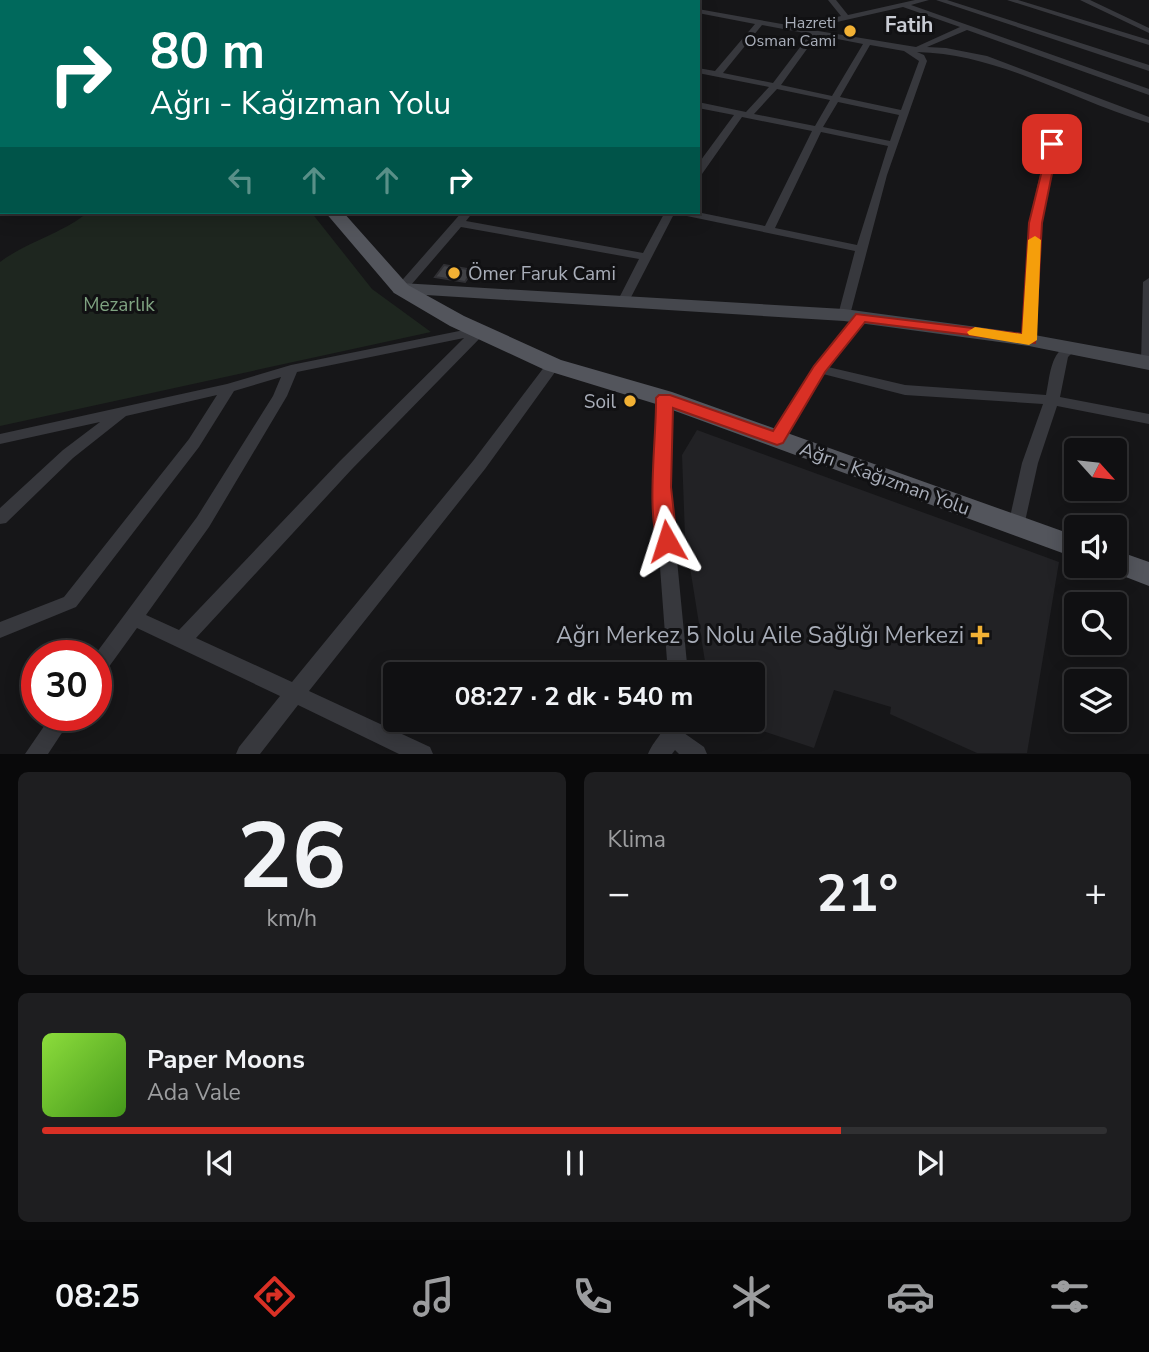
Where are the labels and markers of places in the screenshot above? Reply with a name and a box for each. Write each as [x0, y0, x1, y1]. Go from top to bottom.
place label: Hazreti Osman Cami [744, 12, 836, 52]
marker: Hazreti Osman Cami [842, 23, 858, 39]
pin [1022, 114, 1082, 174]
place label: Ömer Faruk Cami [468, 261, 616, 287]
marker: Ömer Faruk Cami [446, 265, 462, 281]
place label: Soil [584, 389, 616, 415]
marker: Soil [622, 393, 638, 409]
place label: Ağrı Merkez 5 Nolu Aile Sağlığı Merkezi [556, 620, 964, 651]
marker: Ağrı Merkez 5 Nolu Aile Sağlığı Merkezi [970, 625, 990, 645]

